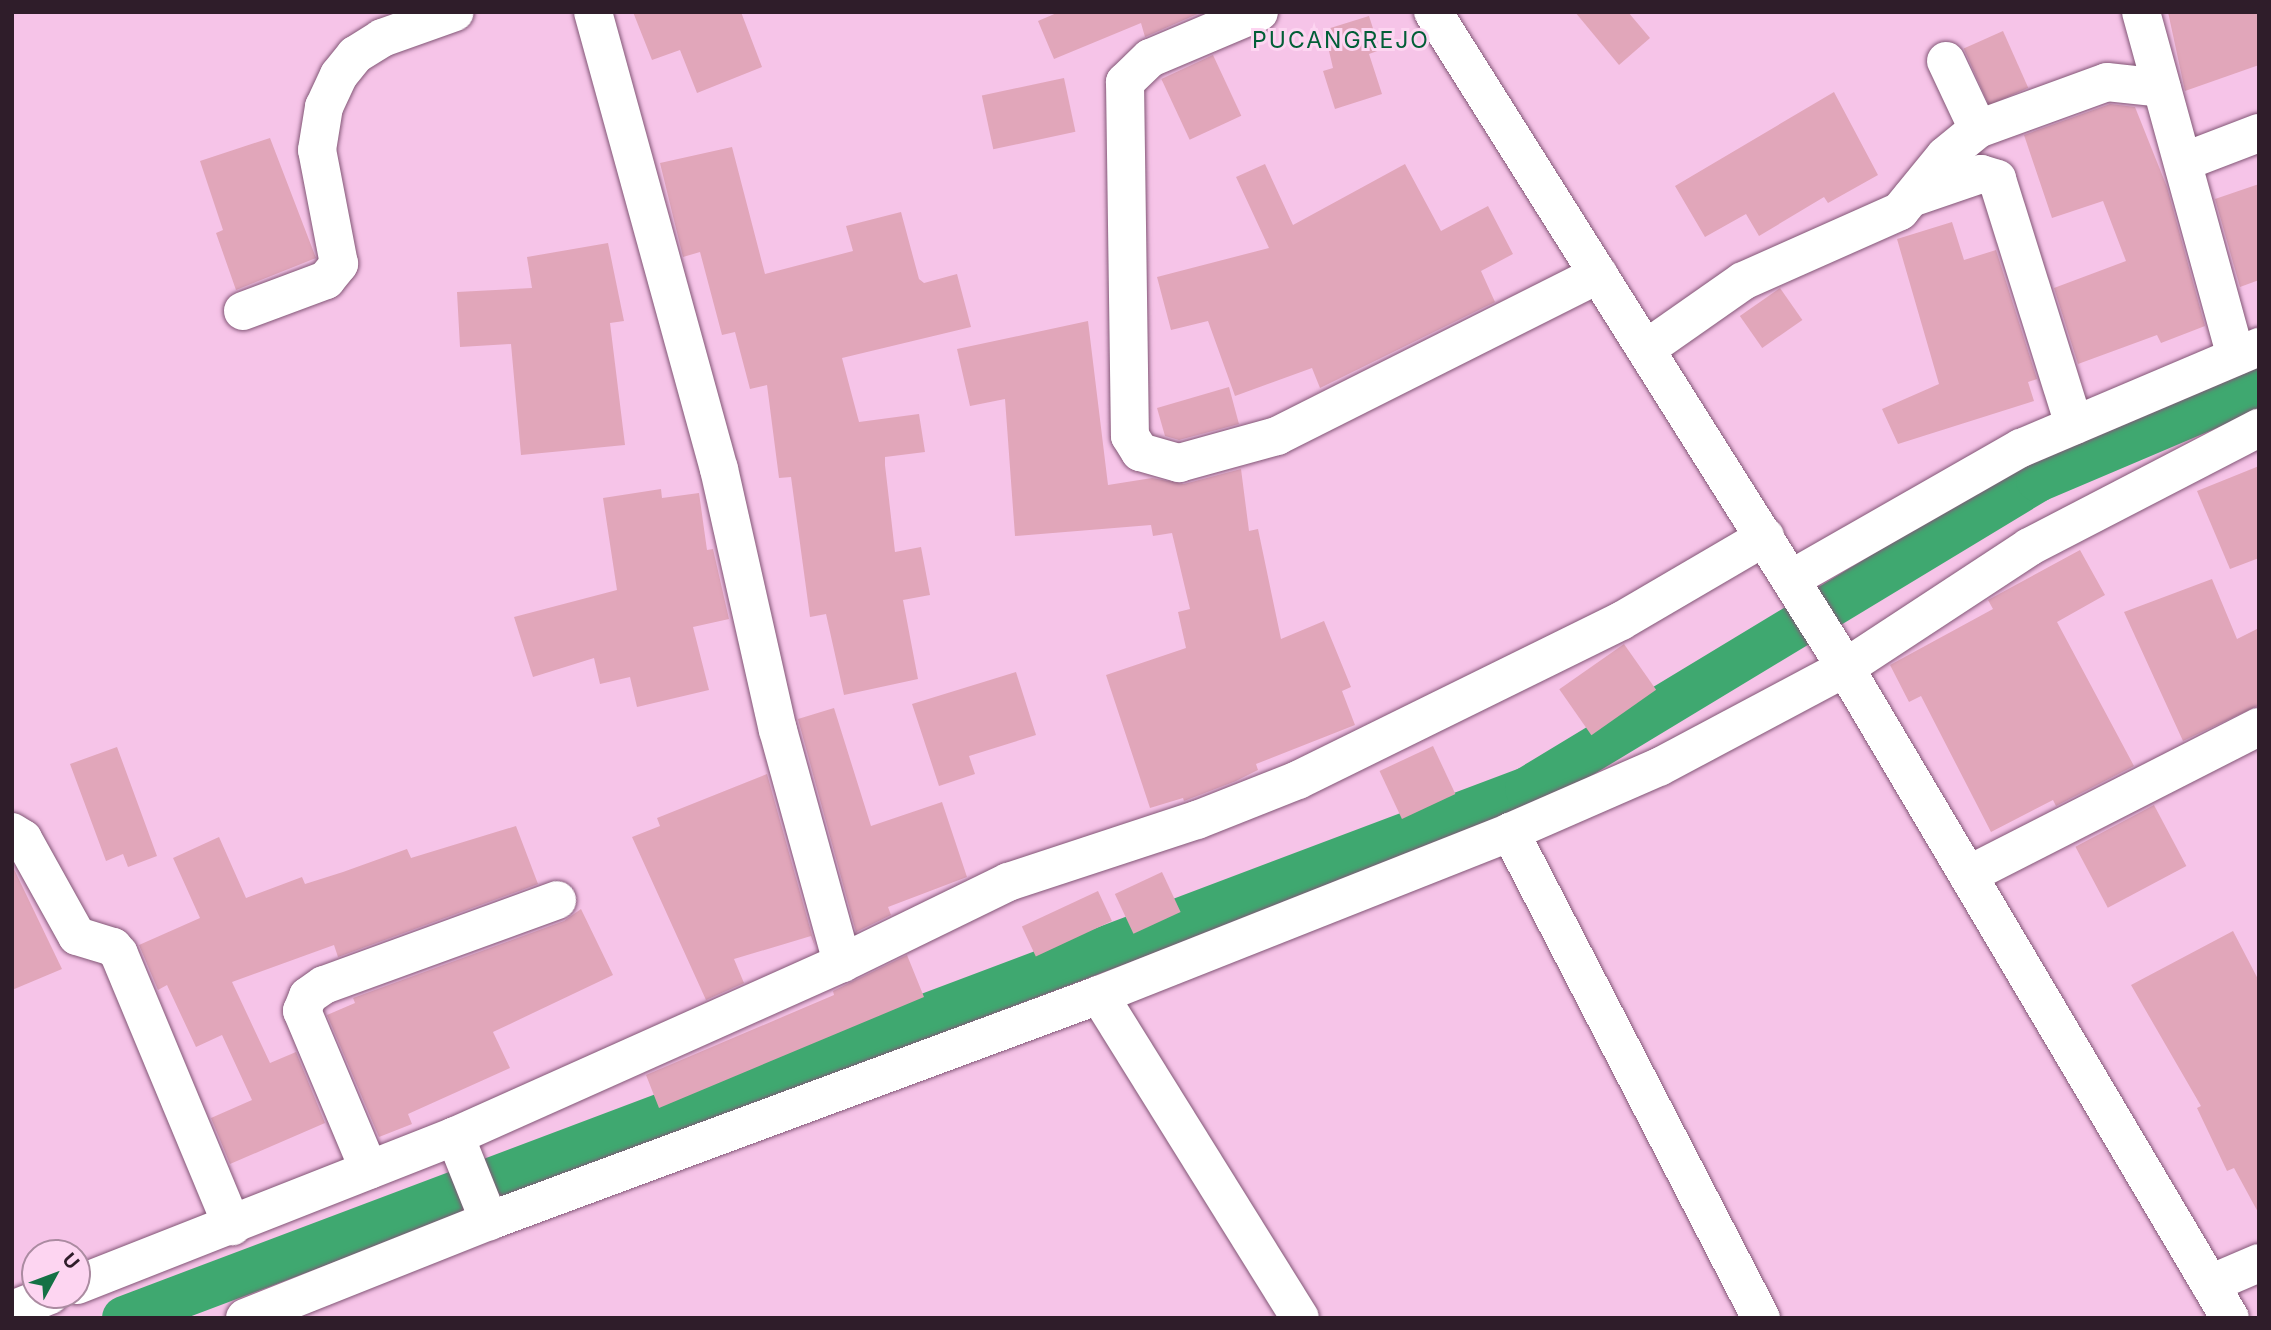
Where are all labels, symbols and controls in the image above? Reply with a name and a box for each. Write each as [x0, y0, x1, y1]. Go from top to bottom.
district label: PUCANGREJO [1253, 26, 1429, 54]
north arrow [21, 1239, 91, 1309]
text: U [57, 1248, 84, 1274]

